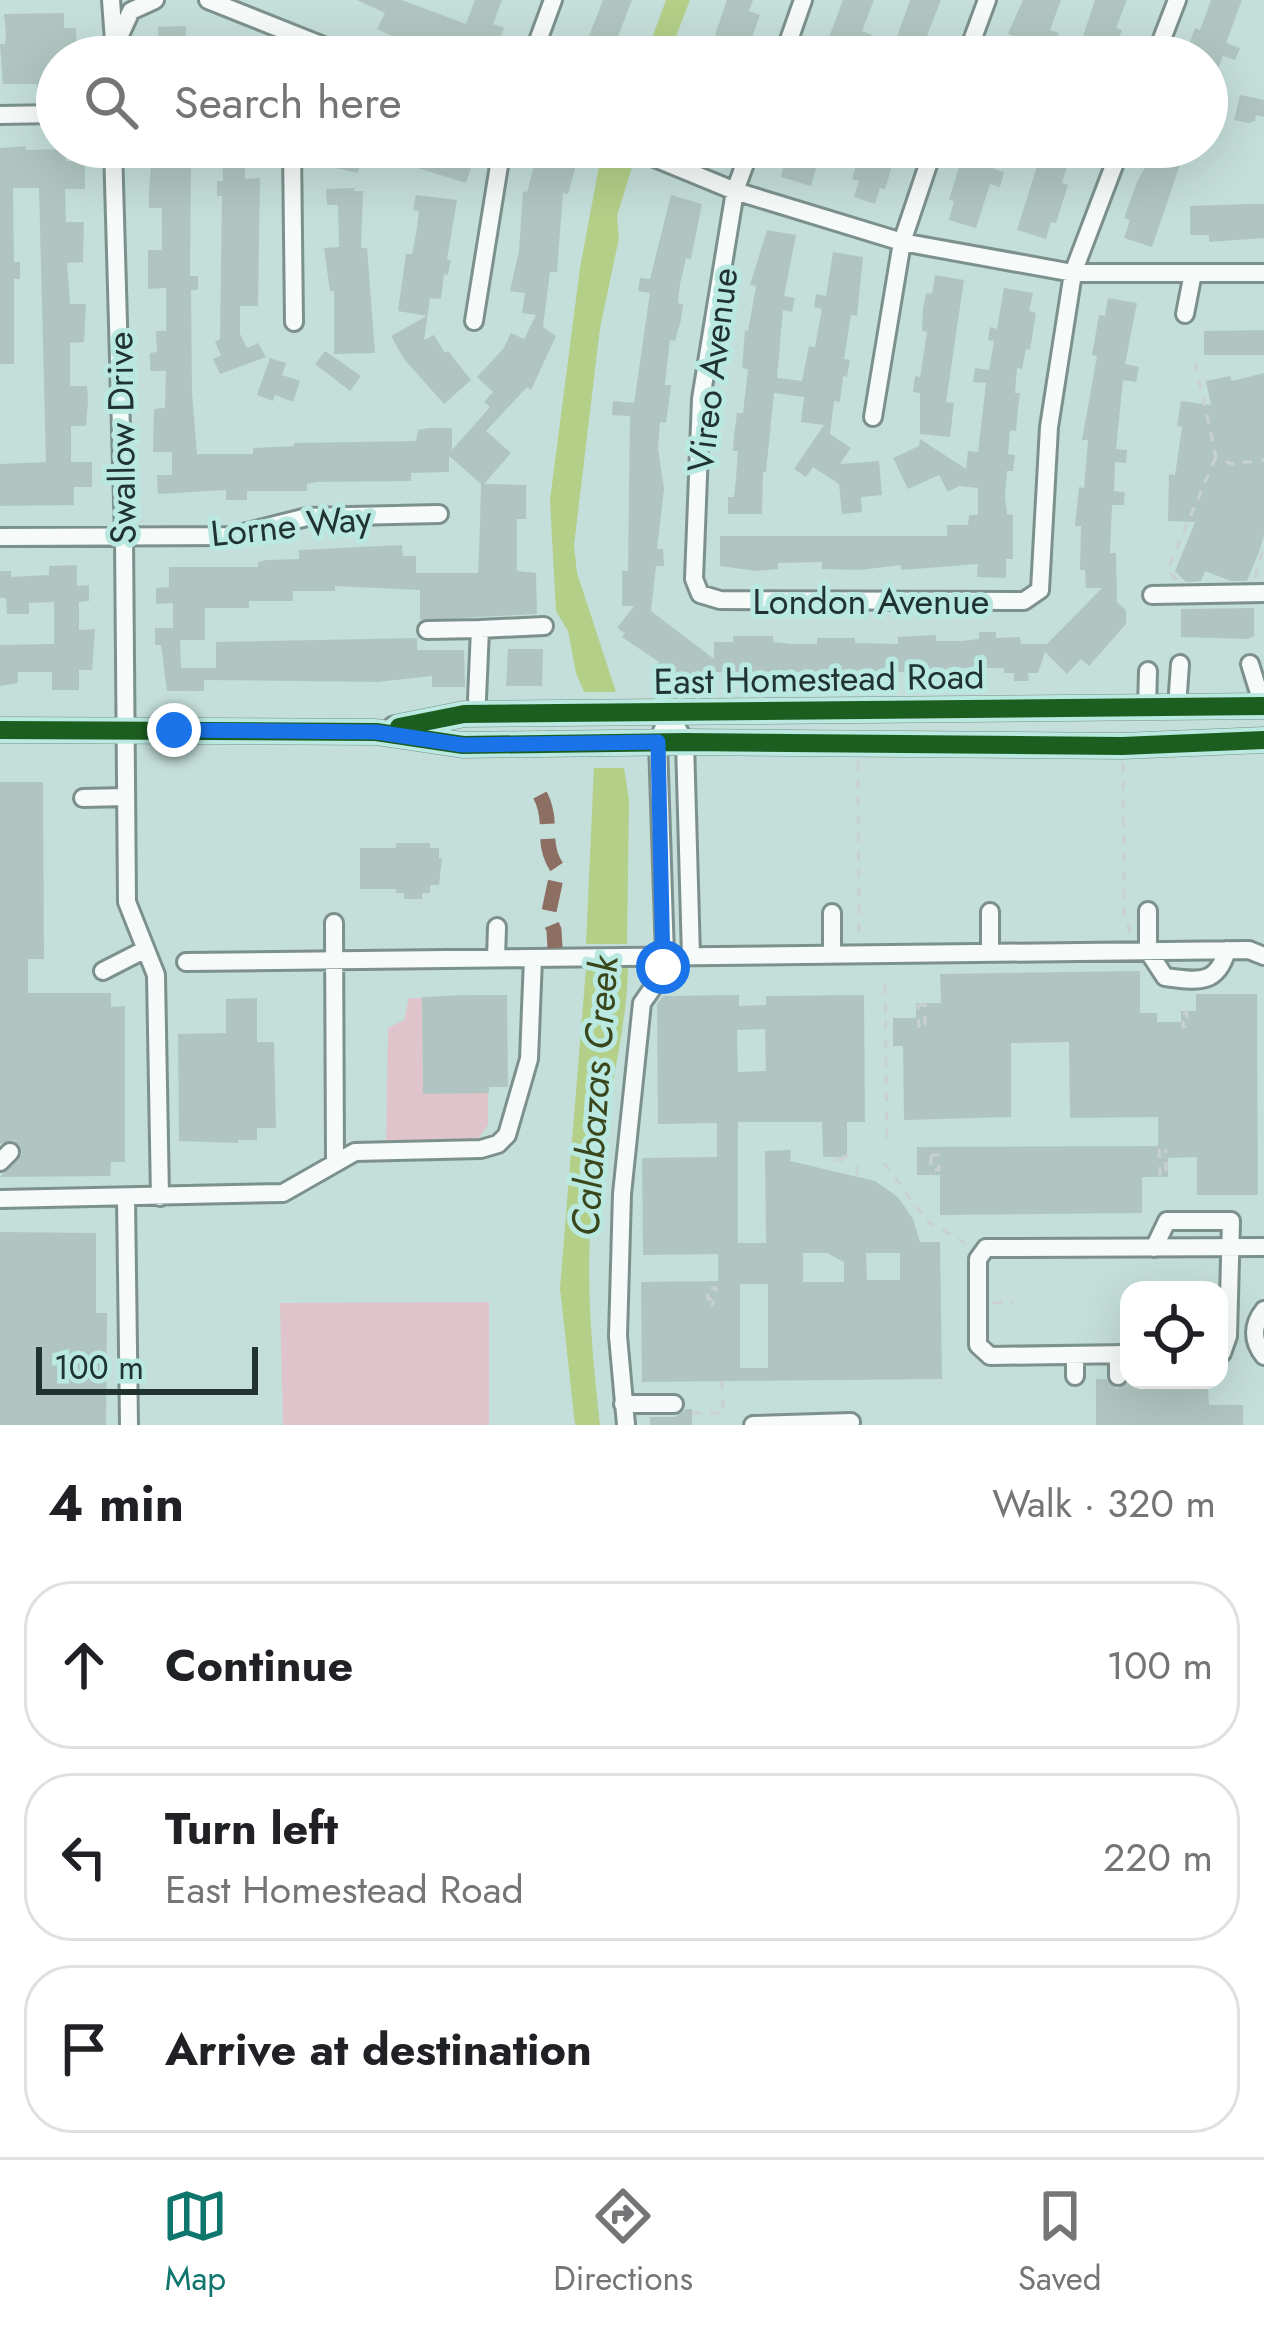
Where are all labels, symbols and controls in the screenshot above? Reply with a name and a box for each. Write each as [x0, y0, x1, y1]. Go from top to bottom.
search box [36, 36, 1228, 168]
icon: search [78, 69, 144, 135]
text: Search here [174, 70, 402, 135]
street label: Vireo Avenue [674, 265, 750, 475]
street label: Swallow Drive [93, 331, 149, 545]
street label: Lorne Way [208, 491, 374, 559]
street label: London Avenue [753, 575, 989, 627]
street label: East Homestead Road [653, 649, 985, 707]
route end [147, 703, 201, 757]
route start [636, 940, 690, 994]
water label: Calabazas Creek [556, 952, 633, 1238]
map controls [1120, 1281, 1228, 1389]
button: locate [1120, 1281, 1228, 1389]
scale bar [36, 1341, 258, 1394]
text: 100 m [54, 1344, 144, 1391]
text: 4 min [48, 1466, 184, 1540]
text: Walk · 320 m [992, 1475, 1216, 1532]
icon: ahead [51, 1632, 117, 1698]
text: Continue [165, 1633, 353, 1698]
text: 100 m [1107, 1637, 1213, 1694]
text: Turn left [165, 1796, 338, 1861]
icon: left [51, 1824, 117, 1890]
text: 220 m [1103, 1829, 1213, 1886]
text: East Homestead Road [165, 1861, 524, 1918]
icon: arrive [51, 2016, 117, 2082]
text: Arrive at destination [165, 2017, 592, 2082]
tab: Map [162, 2183, 228, 2302]
tab: Directions [553, 2183, 693, 2302]
tab: Saved [1018, 2183, 1102, 2302]

